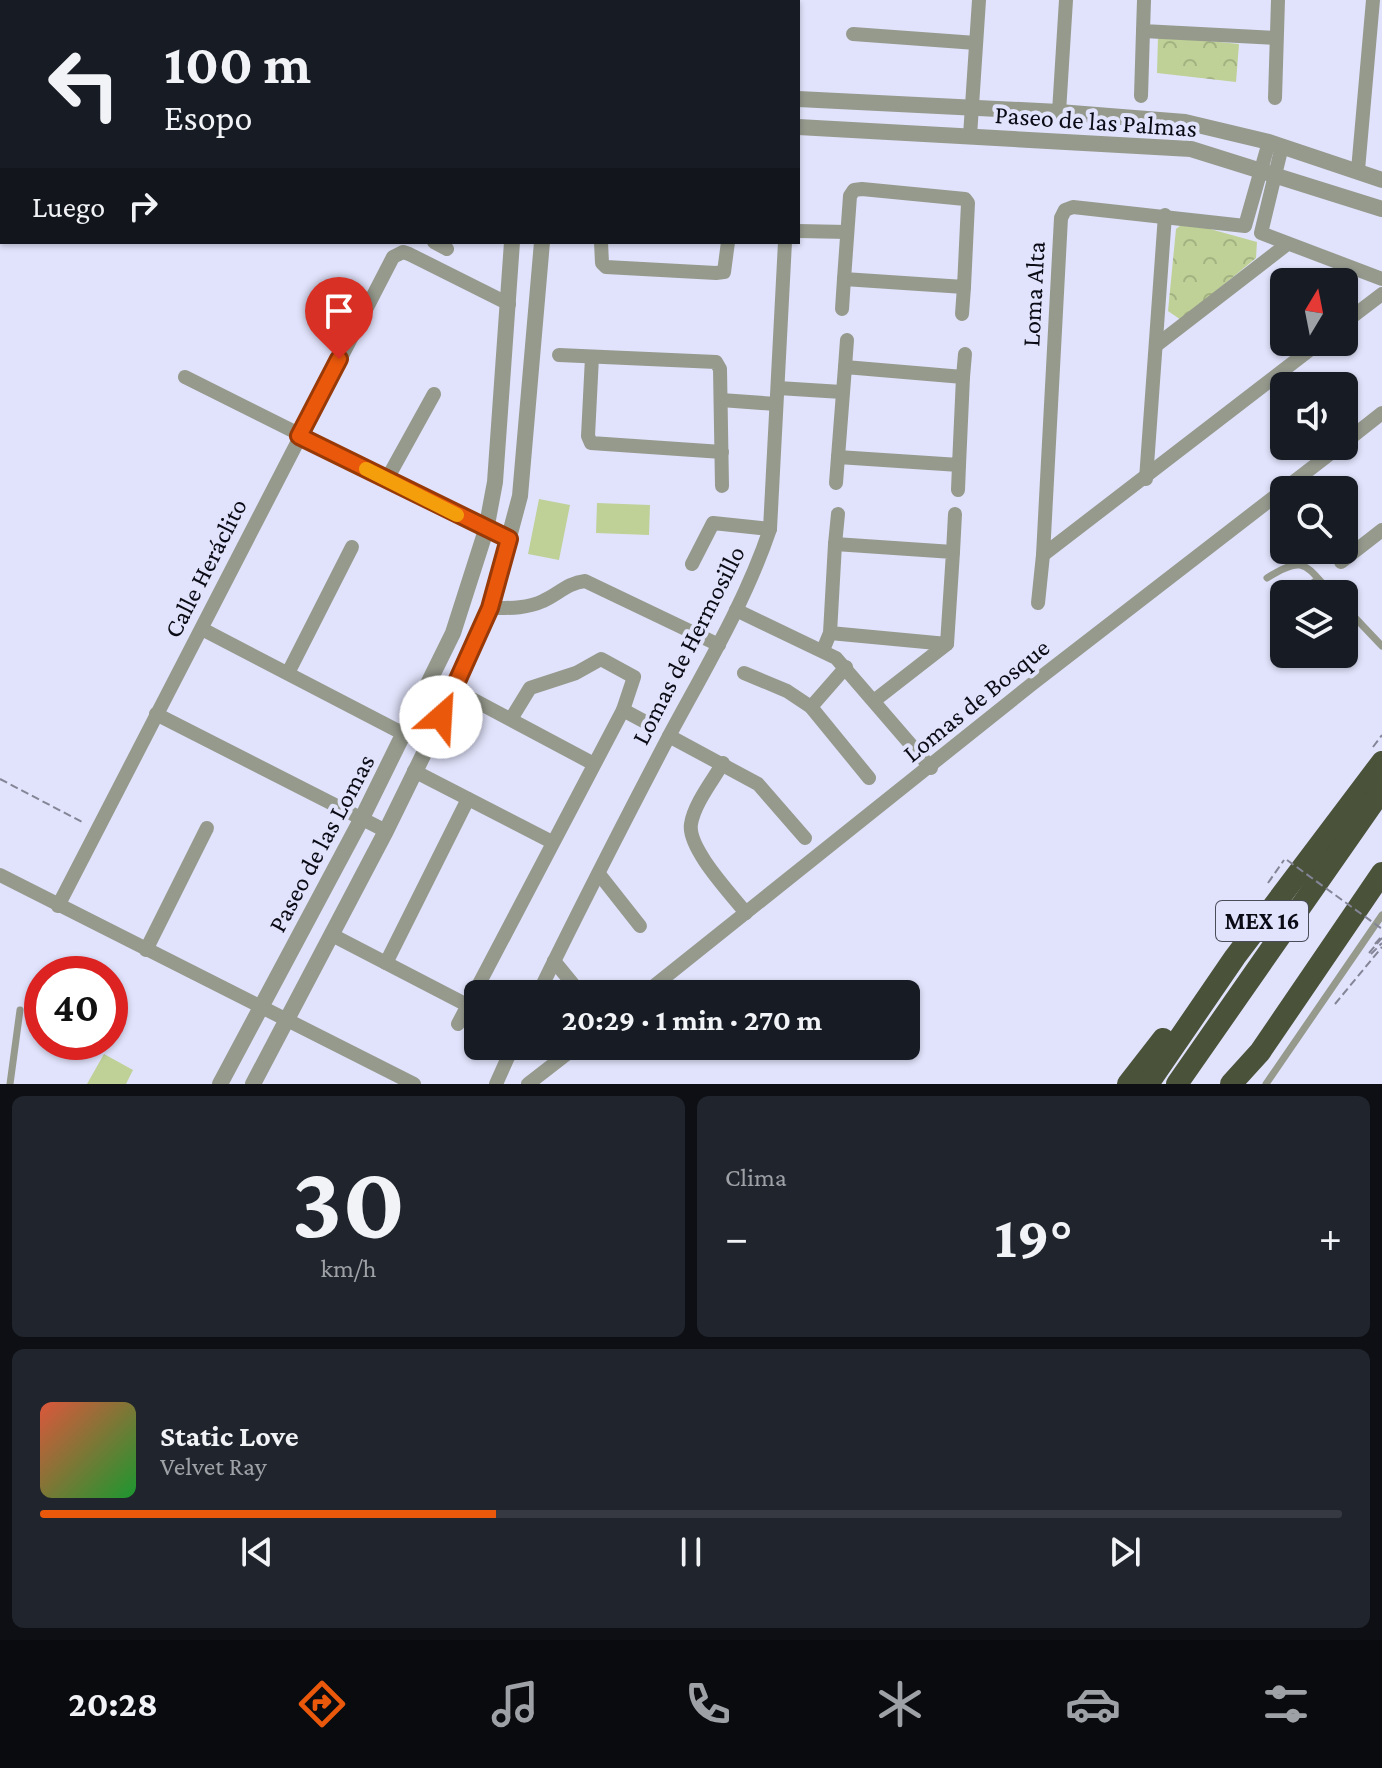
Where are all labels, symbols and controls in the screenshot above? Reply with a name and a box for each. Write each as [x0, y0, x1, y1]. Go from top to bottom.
icon: left [32, 32, 136, 136]
text: 100 m [164, 33, 311, 95]
text: Esopo [164, 98, 252, 138]
street label: Paseo de las Palmas [994, 100, 1198, 143]
icon: right [121, 184, 165, 228]
text: Luego [32, 190, 105, 223]
street label: Loma Alta [1016, 240, 1051, 348]
north arrow [1270, 268, 1358, 356]
map controls [1270, 268, 1358, 668]
pin [305, 277, 373, 359]
icon: arrive [317, 289, 361, 333]
button: sound [1270, 372, 1358, 460]
button: search [1270, 476, 1358, 564]
street label: Calle Heráclito [158, 494, 253, 643]
street label: Lomas de Hermosillo [626, 541, 751, 749]
button: layers [1270, 580, 1358, 668]
street label: Lomas de Bosque [897, 633, 1055, 768]
position arrow [399, 675, 483, 759]
street label: Paseo de las Lomas [262, 749, 381, 937]
road number: MEX 16 [1216, 901, 1308, 941]
speed limit sign: 40 [24, 956, 128, 1060]
text: 20:29 · 1 min · 270 m [562, 1003, 822, 1036]
text: 30 [292, 1144, 405, 1259]
text: Clima [725, 1163, 787, 1192]
text: 19° [994, 1203, 1073, 1270]
text: − [725, 1213, 748, 1261]
text: + [1319, 1213, 1342, 1261]
text: km/h [320, 1254, 377, 1283]
text: Static Love [160, 1419, 299, 1452]
text: Velvet Ray [160, 1452, 267, 1481]
icon: previous [235, 1530, 279, 1574]
icon: pause [669, 1530, 713, 1574]
icon: next [1103, 1530, 1147, 1574]
icon: directions [294, 1676, 350, 1732]
icon: music [487, 1676, 543, 1732]
icon: phone [680, 1676, 736, 1732]
icon: climate [872, 1676, 928, 1732]
icon: car [1065, 1676, 1121, 1732]
icon: filters [1258, 1676, 1314, 1732]
text: 20:28 [68, 1684, 158, 1724]

